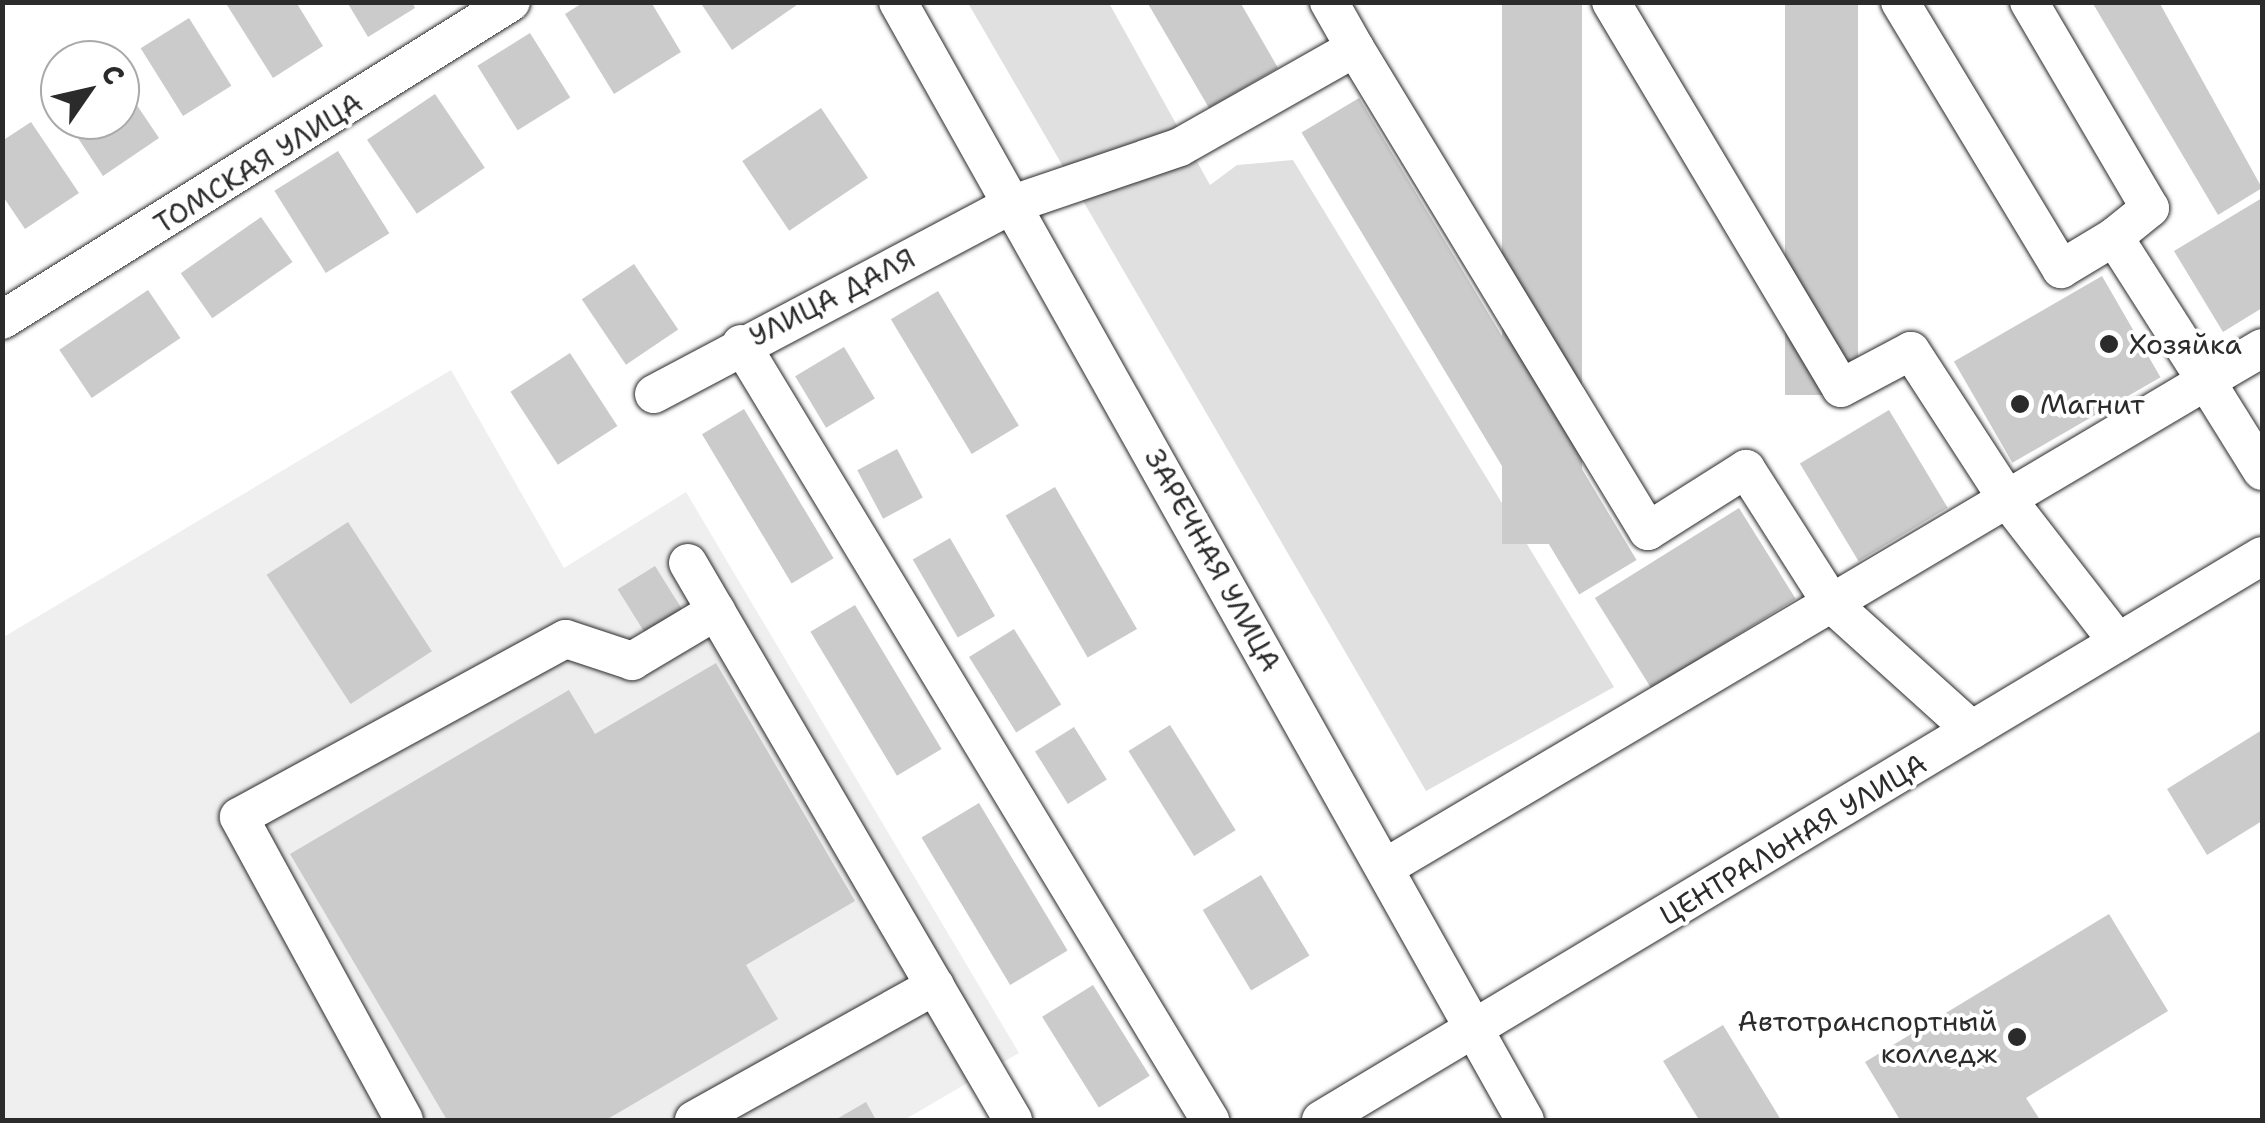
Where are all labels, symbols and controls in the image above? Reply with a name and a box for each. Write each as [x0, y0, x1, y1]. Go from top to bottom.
north arrow [40, 40, 140, 140]
text: С [93, 57, 134, 92]
street label: ТОМСКАЯ УЛИЦА [148, 85, 368, 241]
street label: УЛИЦА ДАЛЯ [744, 241, 920, 353]
place label: Хозяйка [2129, 327, 2242, 361]
marker: Хозяйка [2098, 333, 2120, 355]
place label: Магнит [2040, 387, 2144, 421]
marker: Магнит [2009, 393, 2031, 415]
street label: ЗАРЕЧНАЯ УЛИЦА [1138, 443, 1288, 677]
street label: ЦЕНТРАЛЬНАЯ УЛИЦА [1654, 746, 1932, 932]
place label: Автотранспортный колледж [1738, 1004, 1997, 1070]
marker: Автотранспортный колледж [2006, 1026, 2028, 1048]

